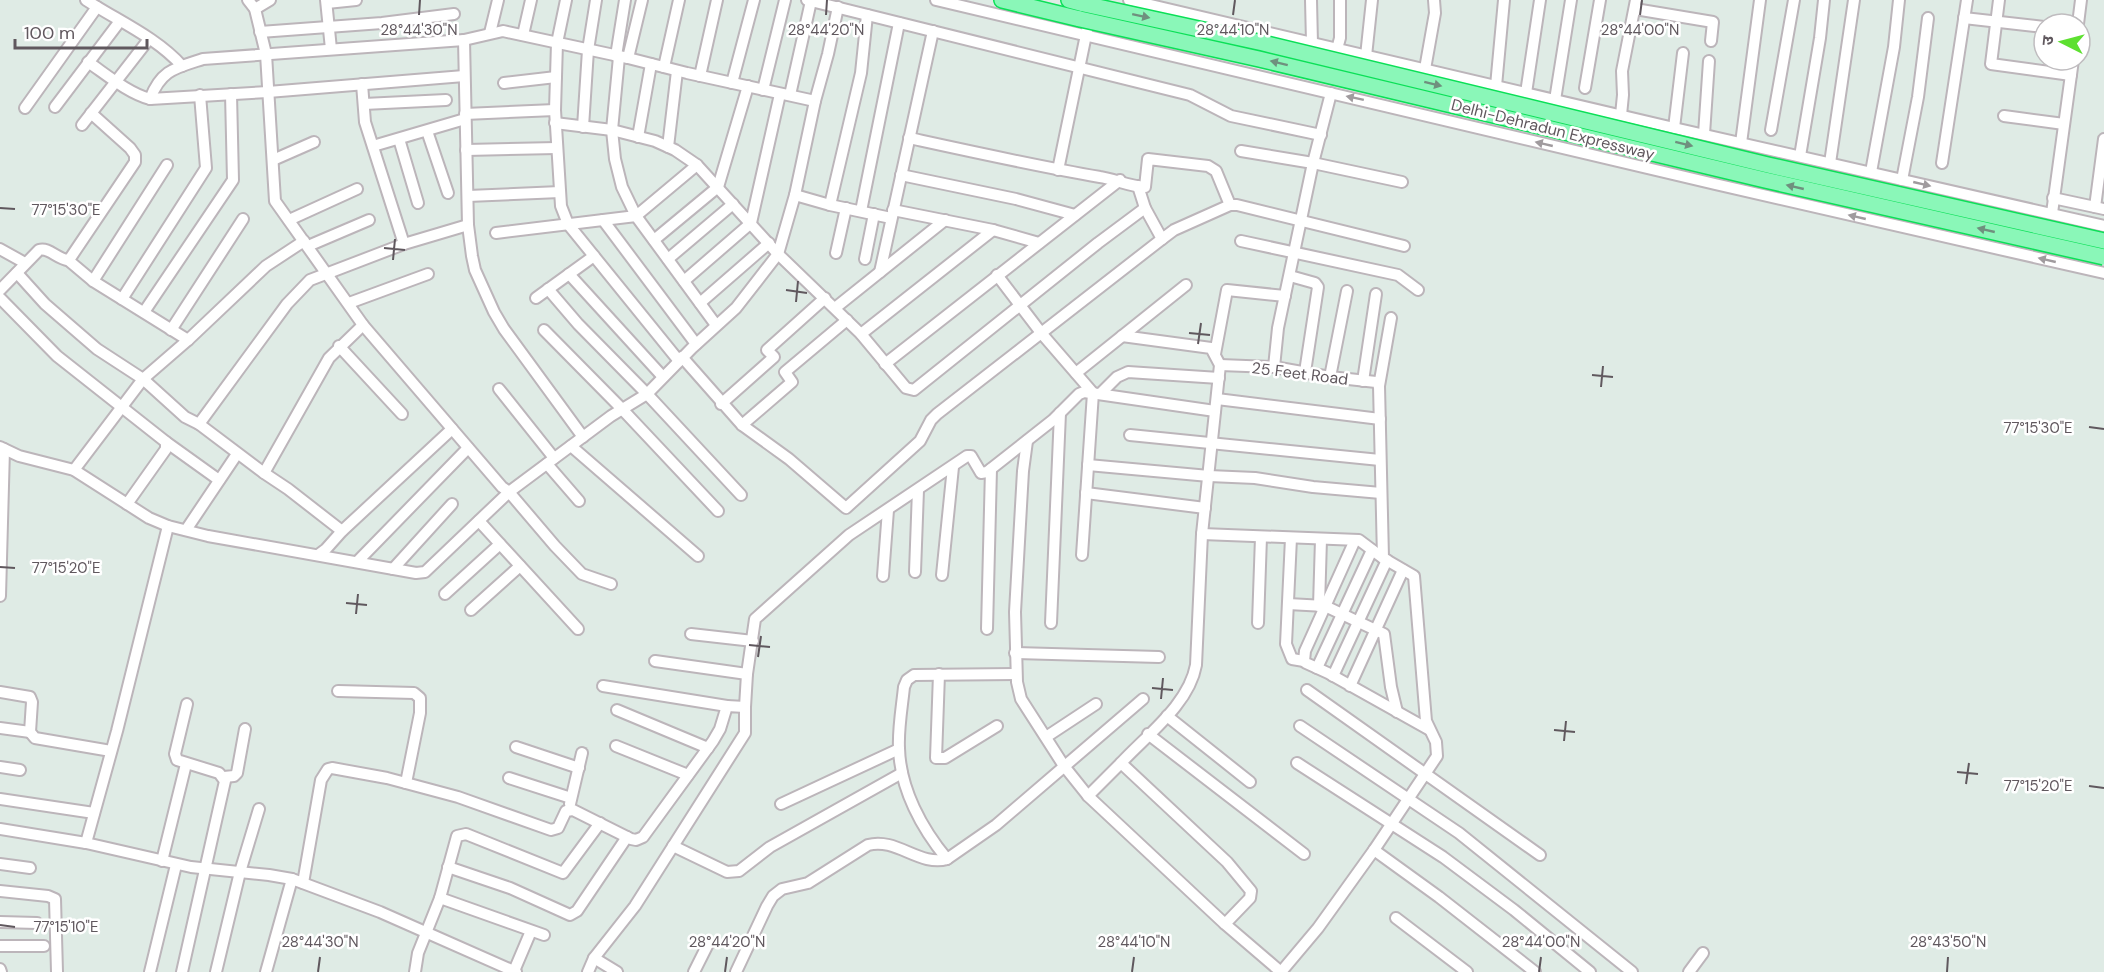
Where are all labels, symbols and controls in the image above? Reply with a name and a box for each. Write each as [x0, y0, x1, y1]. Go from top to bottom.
scale bar [15, 12, 147, 50]
one-way arrow [1132, 12, 1151, 21]
north arrow [2032, 12, 2092, 72]
text: 28°44'30"N [380, 20, 458, 40]
text: 28°44'20"N [788, 20, 864, 40]
text: 28°44'10"N [1197, 20, 1269, 40]
text: 28°44'00"N [1601, 20, 1679, 40]
text: 100 m [24, 21, 75, 45]
text: उ [2037, 34, 2059, 46]
one-way arrow [1270, 58, 1288, 68]
one-way arrow [1424, 80, 1442, 90]
one-way arrow [1345, 93, 1364, 103]
street label: Delhi-Dehradun Expressway [1449, 94, 1657, 165]
one-way arrow [1535, 138, 1553, 148]
one-way arrow [1675, 140, 1693, 150]
one-way arrow [1913, 180, 1932, 190]
one-way arrow [1786, 182, 1805, 191]
text: 77°15'30"E [31, 200, 101, 220]
one-way arrow [1848, 211, 1866, 221]
one-way arrow [1976, 225, 1995, 235]
one-way arrow [2037, 255, 2056, 264]
street label: 25 Feet Road [1250, 357, 1349, 390]
text: 77°15'30"E [2003, 418, 2073, 438]
text: 77°15'20"E [32, 558, 100, 578]
text: 77°15'20"E [2004, 776, 2072, 796]
text: 77°15'10"E [34, 917, 98, 937]
text: 28°44'30"N [281, 932, 359, 952]
text: 28°44'20"N [689, 932, 765, 952]
text: 28°44'10"N [1098, 932, 1170, 952]
text: 28°44'00"N [1502, 932, 1580, 952]
text: 28°43'50"N [1910, 932, 1986, 952]

